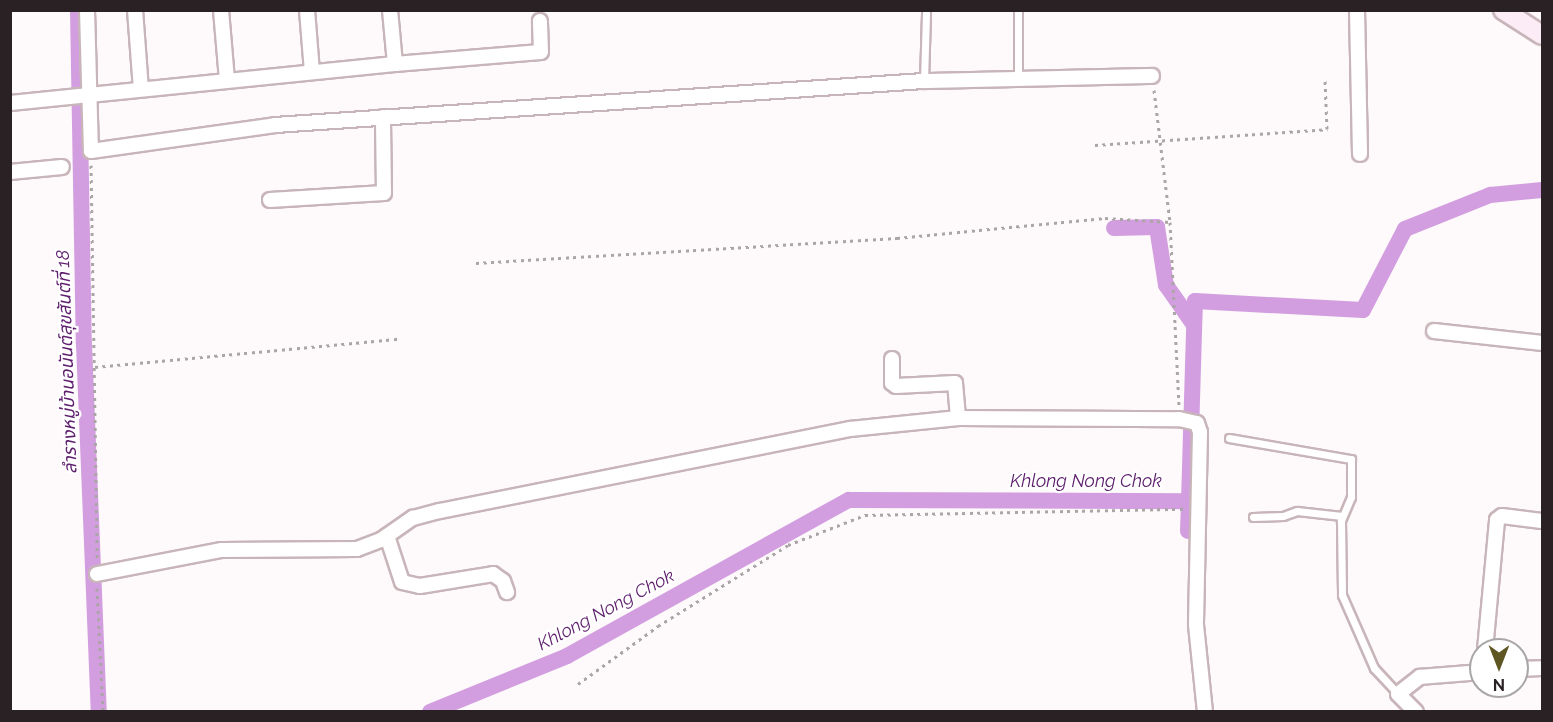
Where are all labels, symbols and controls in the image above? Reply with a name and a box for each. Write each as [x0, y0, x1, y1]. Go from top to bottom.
water label: ลำรางหมู่บ้านอนันต์สุขสันต์ที่ 18 [52, 250, 82, 474]
water label: Khlong Nong Chok [1010, 470, 1162, 492]
water label: Khlong Nong Chok [534, 565, 678, 655]
north arrow [1469, 638, 1529, 698]
text: N [1493, 675, 1505, 694]

